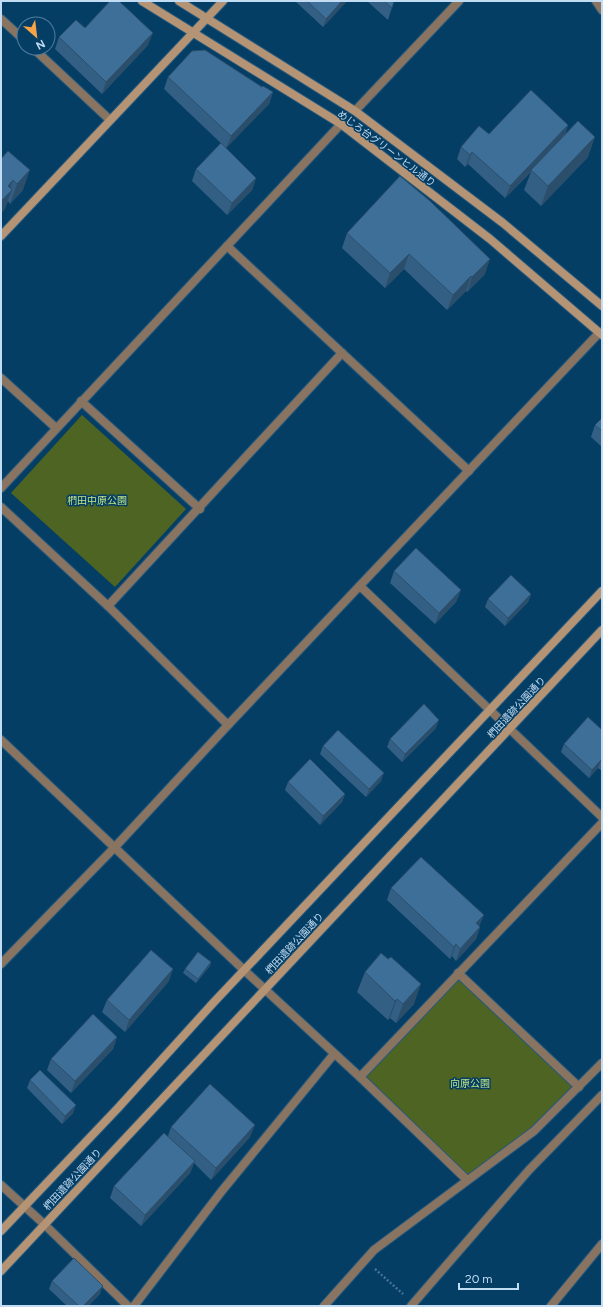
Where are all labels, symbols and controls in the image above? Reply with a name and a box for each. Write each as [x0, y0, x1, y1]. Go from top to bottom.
north arrow [16, 16, 56, 56]
text: N [34, 37, 47, 52]
street label: めじろ台グリーンヒル通り [335, 107, 438, 190]
park label: 椚田中原公園 [67, 494, 127, 507]
street label: 椚田遺跡公園通り [484, 674, 548, 741]
street label: 椚田遺跡公園通り [262, 910, 326, 977]
park label: 向原公園 [450, 1077, 490, 1090]
street label: 椚田遺跡公園通り [40, 1146, 104, 1213]
scale bar [459, 1265, 518, 1291]
text: 20 m [465, 1272, 493, 1286]

